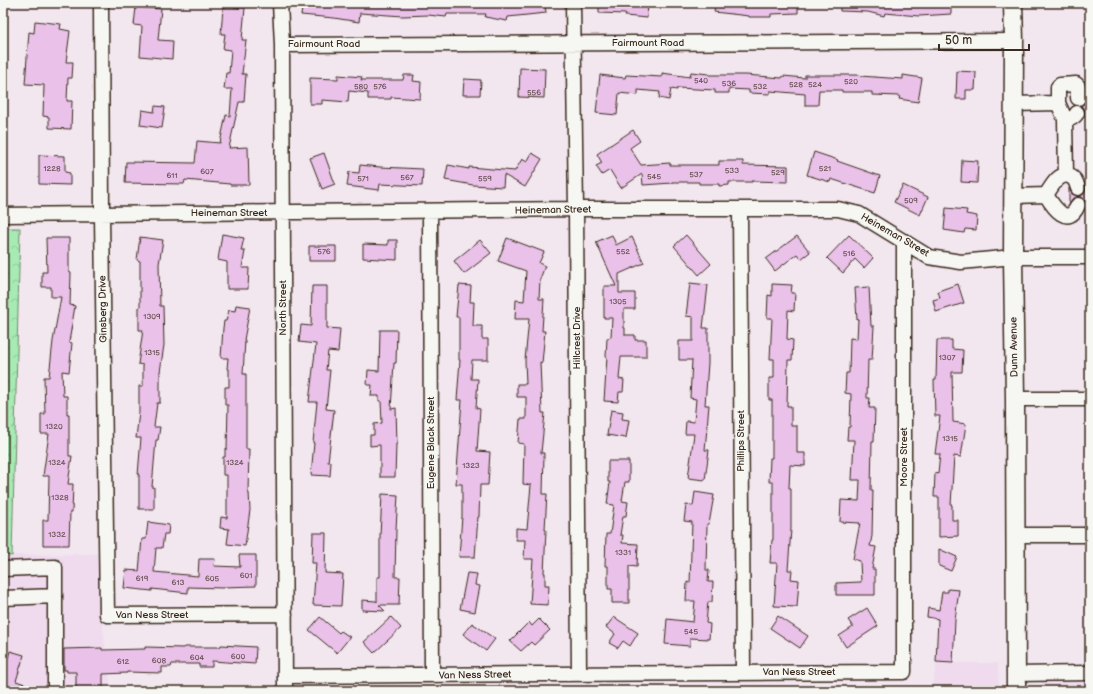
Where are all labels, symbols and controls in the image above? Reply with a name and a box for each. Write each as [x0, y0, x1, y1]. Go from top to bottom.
scale bar [939, 26, 1029, 52]
text: 50 m [945, 33, 972, 48]
street label: Fairmount Road [612, 37, 684, 49]
street label: Fairmount Road [288, 38, 360, 50]
house number: 540 [694, 76, 708, 85]
house number: 520 [844, 77, 858, 86]
house number: 536 [722, 79, 736, 88]
house number: 528 [789, 80, 803, 89]
house number: 524 [808, 80, 822, 89]
house number: 580 [354, 82, 368, 91]
house number: 576 [373, 82, 387, 91]
house number: 532 [753, 82, 767, 91]
house number: 556 [527, 88, 541, 97]
house number: 1228 [43, 164, 61, 173]
house number: 521 [819, 164, 831, 173]
house number: 533 [725, 166, 739, 175]
house number: 607 [200, 167, 214, 176]
house number: 529 [771, 168, 785, 177]
house number: 537 [689, 170, 703, 179]
house number: 611 [166, 171, 178, 180]
house number: 545 [647, 172, 661, 181]
house number: 567 [400, 173, 414, 182]
house number: 571 [357, 174, 369, 183]
house number: 559 [478, 174, 492, 183]
house number: 509 [904, 196, 918, 205]
street label: Heineman Street [515, 203, 591, 217]
street label: Heineman Street [191, 207, 267, 219]
street label: Heineman Street [859, 211, 931, 259]
house number: 576 [317, 247, 331, 256]
house number: 552 [616, 247, 630, 256]
house number: 516 [843, 249, 855, 258]
street label: Ginsberg Drive [96, 275, 110, 343]
street label: North Street [277, 280, 289, 336]
house number: 1305 [609, 297, 627, 306]
street label: Hillcrest Drive [571, 306, 583, 369]
house number: 1309 [143, 312, 161, 321]
street label: Dunn Avenue [1007, 317, 1021, 377]
house number: 1315 [144, 348, 160, 357]
house number: 1307 [939, 353, 955, 362]
street label: Eugene Black Street [425, 397, 437, 489]
street label: Phillips Street [735, 410, 747, 472]
house number: 1320 [45, 422, 63, 431]
street label: Moore Street [898, 427, 910, 487]
house number: 1315 [942, 434, 958, 443]
house number: 1324 [48, 458, 66, 467]
house number: 1324 [226, 458, 244, 467]
house number: 1323 [462, 461, 480, 470]
house number: 1328 [51, 493, 69, 502]
house number: 1332 [48, 530, 66, 539]
house number: 1331 [615, 548, 631, 557]
house number: 601 [240, 571, 252, 580]
house number: 619 [136, 574, 149, 583]
house number: 605 [205, 574, 219, 583]
house number: 613 [172, 578, 185, 587]
street label: Van Ness Street [116, 609, 188, 621]
house number: 545 [684, 627, 698, 636]
house number: 600 [231, 652, 245, 661]
house number: 604 [190, 653, 204, 662]
house number: 608 [152, 656, 166, 665]
house number: 612 [117, 657, 130, 666]
street label: Van Ness Street [763, 666, 835, 678]
street label: Van Ness Street [439, 668, 511, 682]

